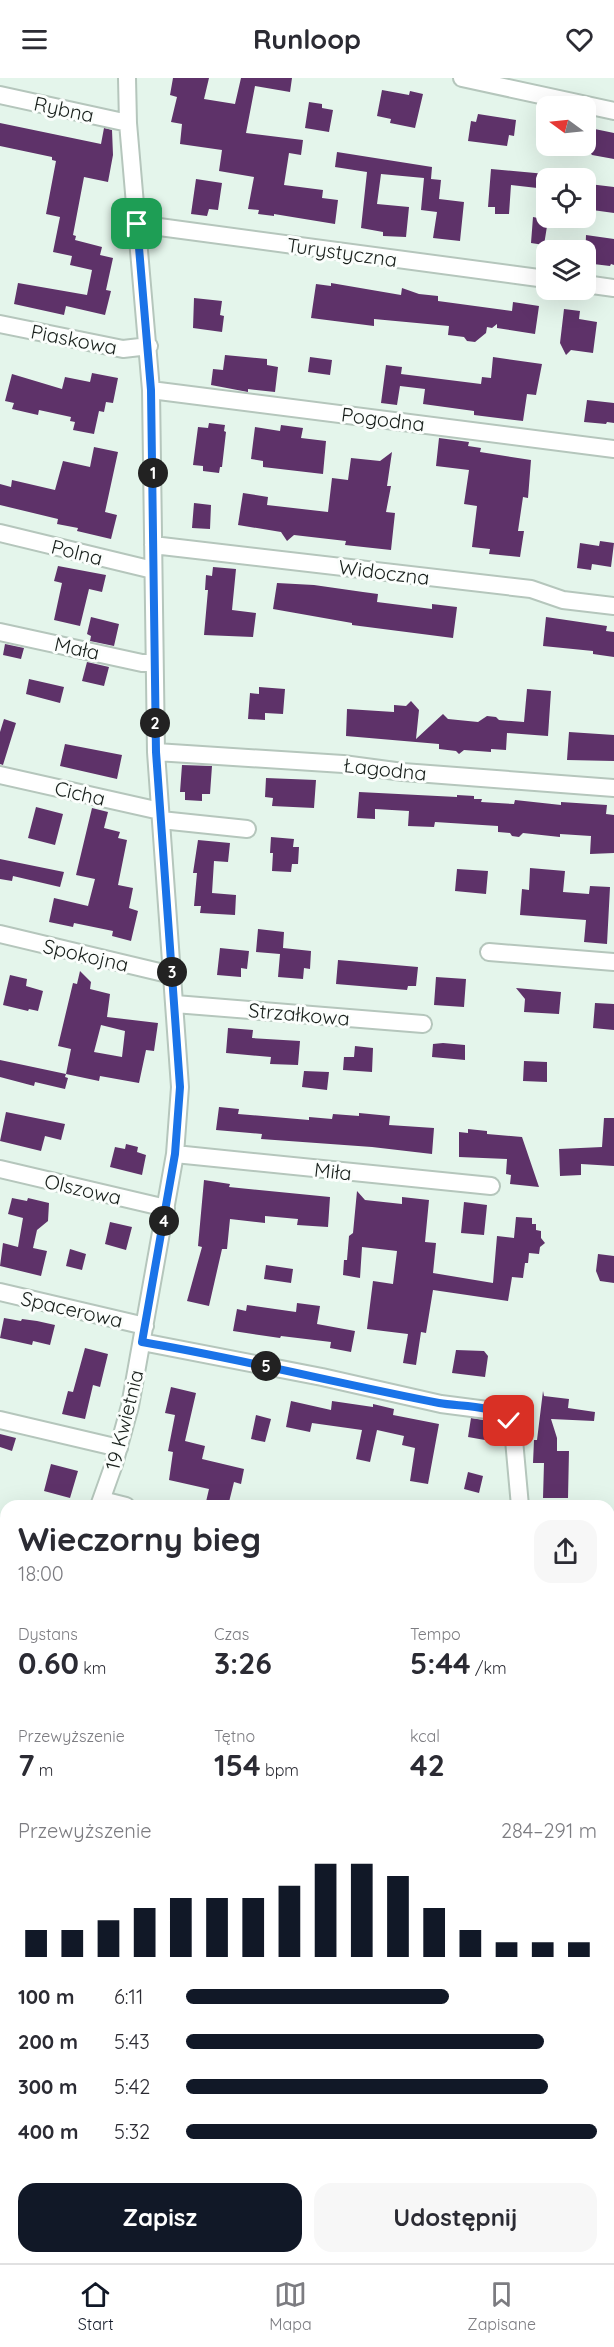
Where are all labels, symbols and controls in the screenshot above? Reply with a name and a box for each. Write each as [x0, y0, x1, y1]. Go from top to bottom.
text: Runloop [253, 22, 361, 56]
icon: menu [18, 23, 51, 56]
icon: heart [563, 23, 596, 56]
street label: Rybna [32, 90, 96, 128]
north arrow [536, 96, 596, 156]
map controls [536, 96, 596, 300]
button: locate [536, 168, 596, 228]
pin [111, 198, 162, 249]
icon: arrive [120, 207, 153, 240]
street label: Turystyczna [285, 232, 399, 272]
button: layers [536, 240, 596, 300]
street label: Piaskowa [29, 318, 119, 360]
street label: Pogodna [340, 401, 426, 437]
pin: 1 [138, 458, 168, 488]
text: 1 [150, 463, 156, 483]
street label: Polna [49, 534, 105, 570]
street label: Widoczna [337, 554, 431, 590]
street label: Mała [52, 631, 102, 665]
pin: 2 [140, 708, 170, 738]
text: 2 [150, 713, 160, 733]
street label: Łagodna [342, 752, 428, 786]
street label: Cicha [52, 775, 108, 811]
street label: Spokojna [41, 933, 131, 977]
pin: 3 [157, 957, 187, 987]
text: 3 [168, 962, 176, 982]
street label: Strzałkowa [247, 997, 351, 1031]
street label: Miła [313, 1157, 353, 1185]
street label: Olszowa [42, 1168, 124, 1210]
pin: 4 [149, 1206, 179, 1236]
text: 4 [159, 1211, 169, 1231]
street label: Spacerowa [19, 1285, 125, 1333]
pin: 5 [251, 1351, 281, 1381]
text: 5 [261, 1356, 271, 1376]
street label: 19 Kwietnia [99, 1367, 149, 1473]
pin [483, 1395, 534, 1446]
icon: check [492, 1404, 525, 1437]
text: Wieczorny bieg [18, 1518, 261, 1559]
button: share [534, 1520, 597, 1583]
text: 18:00 [18, 1561, 64, 1586]
text: Dystans [18, 1624, 78, 1644]
text: Czas [214, 1624, 249, 1644]
text: Tempo [410, 1624, 461, 1644]
text: 0.60 [18, 1644, 79, 1682]
text: 3:26 [214, 1644, 272, 1682]
text: 5:44 [410, 1644, 471, 1682]
text: km [79, 1658, 106, 1678]
text: /km [471, 1658, 507, 1678]
text: Przewyższenie [18, 1726, 125, 1746]
text: Tętno [214, 1726, 255, 1746]
text: kcal [410, 1726, 440, 1746]
text: 7 [18, 1746, 34, 1784]
text: 154 [214, 1746, 261, 1784]
text: 42 [410, 1746, 445, 1784]
text: m [34, 1760, 53, 1780]
text: bpm [261, 1760, 299, 1780]
text: Przewyższenie [18, 1818, 151, 1843]
text: 284–291 m [501, 1818, 597, 1843]
text: 100 m [18, 1984, 74, 2009]
text: 6:11 [114, 1984, 143, 2009]
text: 200 m [18, 2029, 78, 2054]
text: 5:43 [114, 2029, 150, 2054]
text: 300 m [18, 2074, 77, 2099]
text: 5:42 [114, 2074, 150, 2099]
text: 400 m [18, 2119, 78, 2144]
text: 5:32 [114, 2119, 150, 2144]
button: Zapisz [18, 2183, 302, 2252]
button: Udostępnij [314, 2183, 597, 2252]
tab: Start [78, 2278, 114, 2334]
tab: Mapa [269, 2278, 312, 2334]
tab: Zapisane [467, 2278, 536, 2334]

